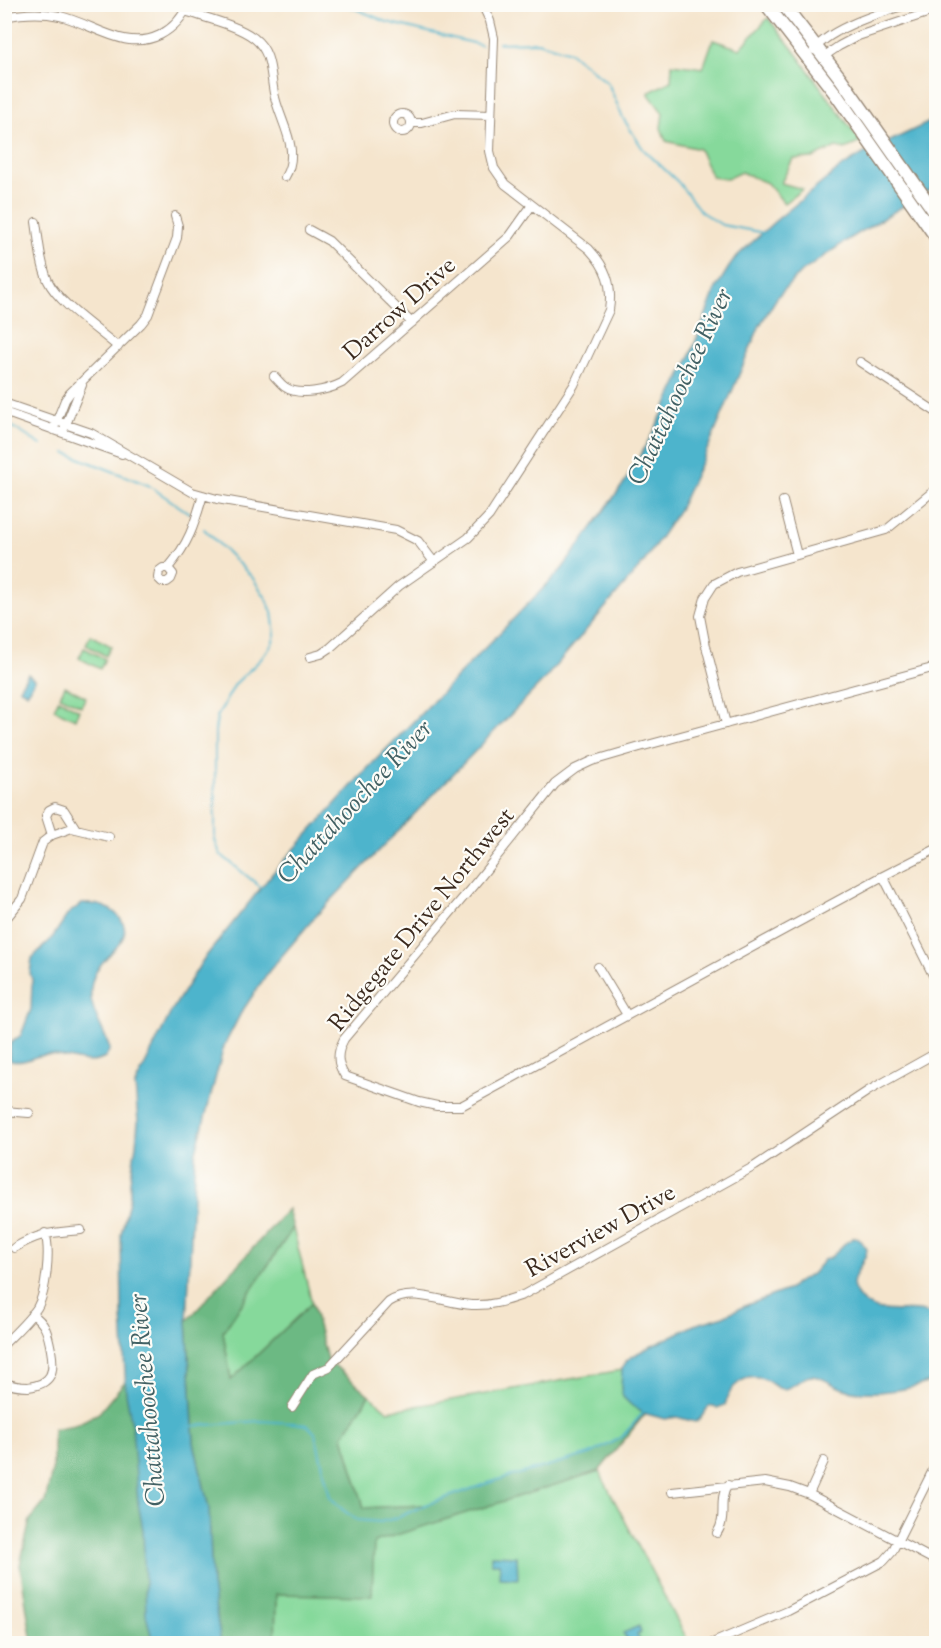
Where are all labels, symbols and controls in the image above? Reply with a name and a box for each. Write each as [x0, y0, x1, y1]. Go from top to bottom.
street label: Darrow Drive [337, 250, 464, 369]
water label: Chattahoochee River [619, 283, 743, 492]
water label: Chattahoochee River [270, 712, 442, 893]
street label: Ridgegate Drive Northwest [322, 801, 524, 1039]
street label: Riverview Drive [520, 1176, 682, 1287]
water label: Chattahoochee River [121, 1292, 176, 1508]

